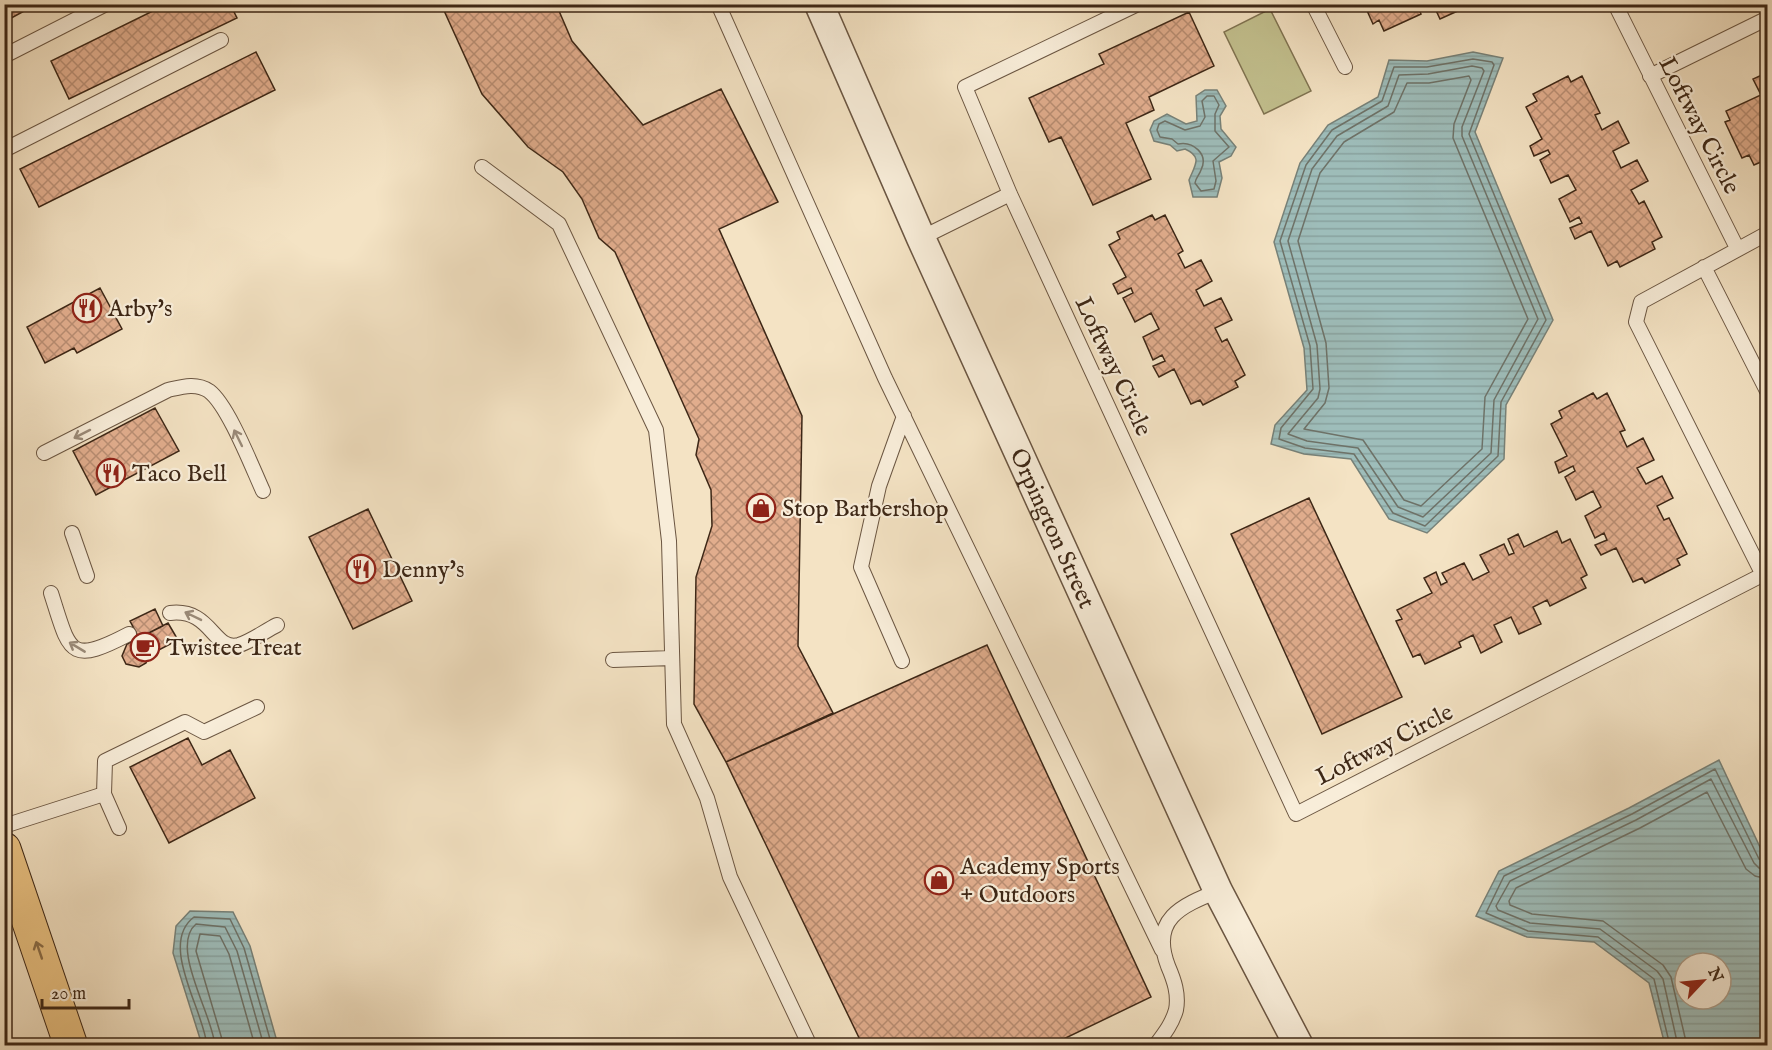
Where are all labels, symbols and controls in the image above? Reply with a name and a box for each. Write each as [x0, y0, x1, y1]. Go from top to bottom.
street label: Loftway Circle [1651, 52, 1747, 200]
restaurant icon: Arby's [71, 292, 103, 324]
street label: Loftway Circle [1067, 292, 1158, 441]
place label: Arby's [107, 294, 172, 325]
one-way arrow [73, 429, 91, 440]
one-way arrow [231, 429, 243, 447]
street label: Orpington Street [1002, 444, 1101, 614]
restaurant icon: Taco Bell [95, 457, 127, 489]
place label: Taco Bell [132, 459, 227, 490]
shop icon: Stop Barbershop [745, 492, 777, 524]
place label: Stop Barbershop [782, 494, 948, 525]
restaurant icon: Denny's [345, 553, 377, 585]
place label: Denny's [382, 555, 464, 586]
one-way arrow [185, 610, 203, 622]
cafe icon: Twistee Treat [129, 631, 161, 663]
place label: Twistee Treat [166, 633, 302, 664]
one-way arrow [68, 640, 85, 653]
street label: Loftway Circle [1311, 697, 1459, 793]
place label: Academy Sports + Outdoors [959, 852, 1120, 911]
shop icon: Academy Sports + Outdoors [923, 864, 955, 896]
one-way arrow [32, 941, 43, 960]
north arrow [1673, 951, 1733, 1011]
text: N [1702, 964, 1727, 986]
scale bar [42, 972, 129, 1010]
text: 20 m [51, 983, 86, 1006]

